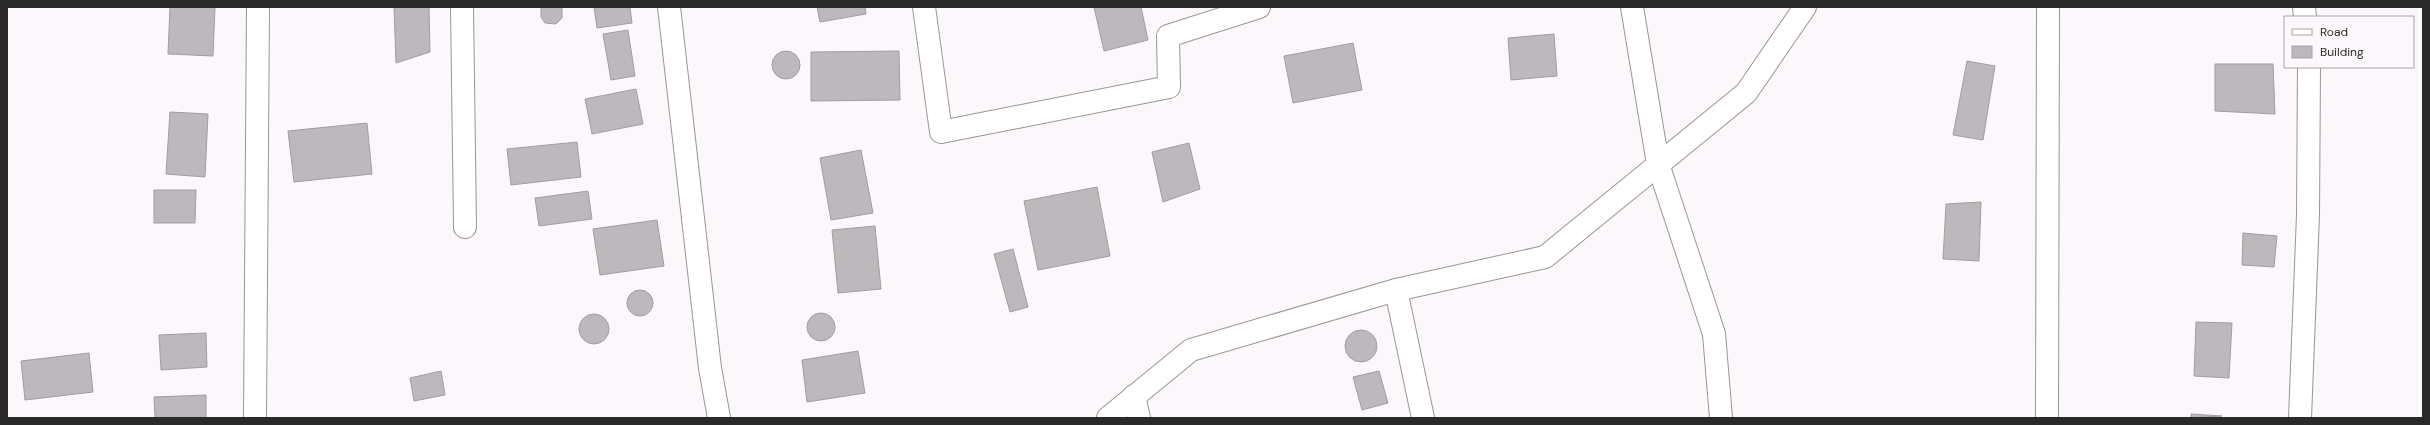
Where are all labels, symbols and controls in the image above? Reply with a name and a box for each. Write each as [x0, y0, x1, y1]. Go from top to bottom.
legend [2284, 16, 2414, 68]
text: Road [2320, 24, 2348, 40]
text: Building [2320, 44, 2364, 60]

